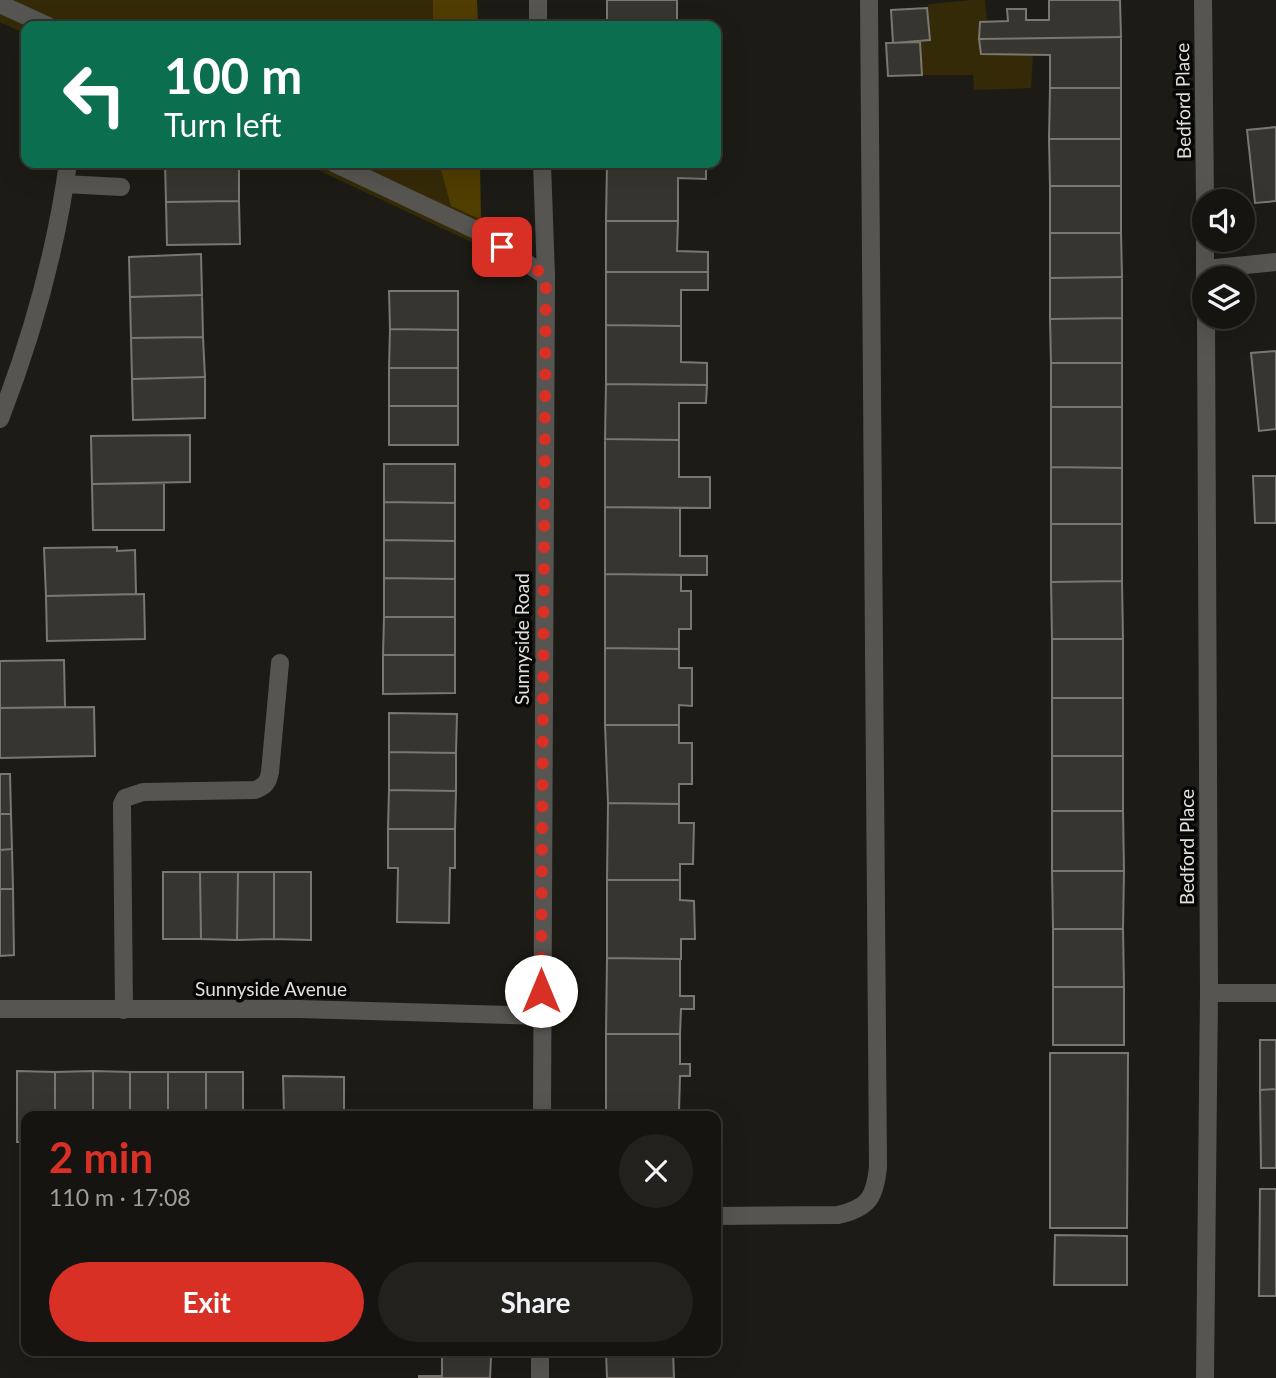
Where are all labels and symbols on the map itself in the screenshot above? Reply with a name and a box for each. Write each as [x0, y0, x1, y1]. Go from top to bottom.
street label: Bedford Place [1170, 43, 1195, 159]
pin [472, 217, 532, 277]
street label: Sunnyside Road [510, 573, 533, 705]
street label: Bedford Place [1175, 789, 1198, 905]
position arrow [504, 954, 578, 1028]
street label: Sunnyside Avenue [195, 977, 347, 1000]

